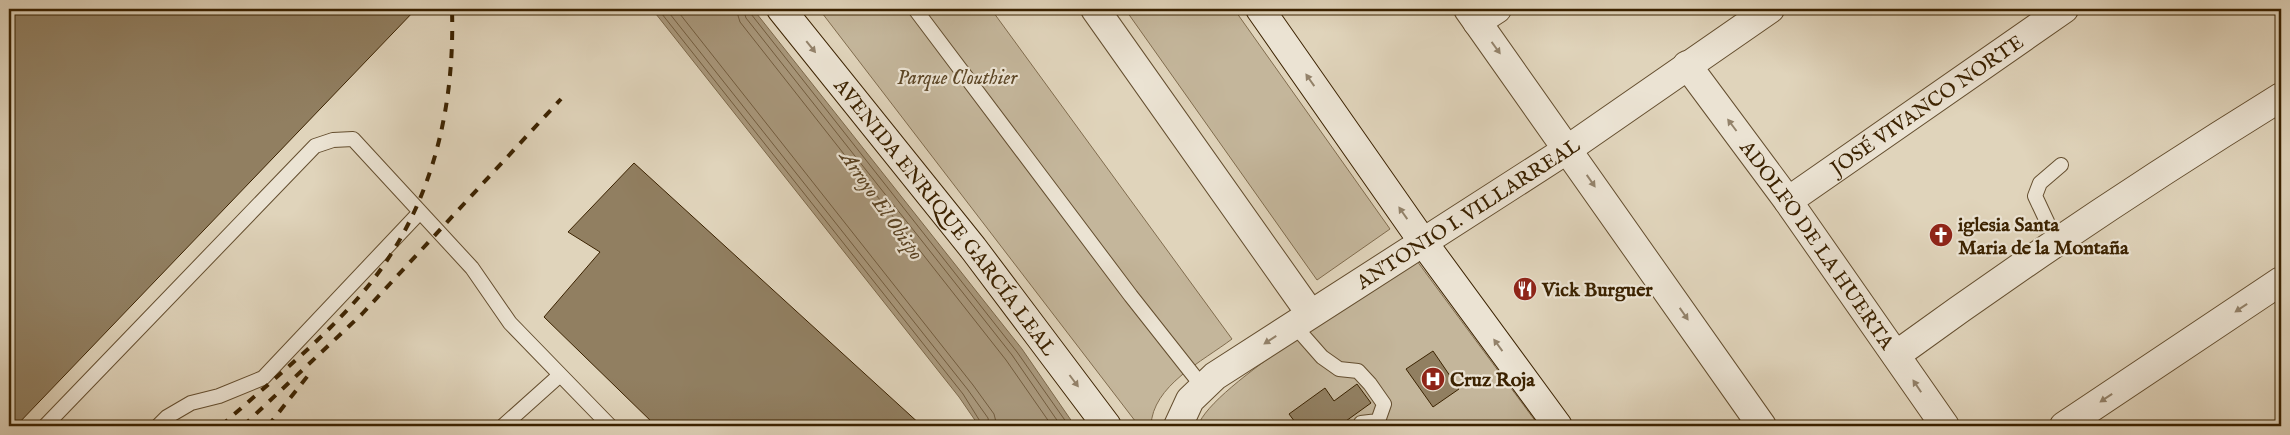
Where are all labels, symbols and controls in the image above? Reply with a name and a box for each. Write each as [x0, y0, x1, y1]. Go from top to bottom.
street label: JOSÉ VIVANCO NORTE [1825, 30, 2029, 183]
one-way arrow [806, 40, 817, 53]
one-way arrow [1491, 42, 1501, 55]
park label: Parque Clouthier [897, 66, 1018, 91]
street label: AVENIDA ENRIQUE GARCÍA LEAL [827, 73, 1061, 362]
one-way arrow [1305, 73, 1315, 87]
one-way arrow [1727, 118, 1737, 132]
street label: ANTONIO I. VILLARREAL [1351, 133, 1586, 296]
street label: ADOLFO DE LA HUERTA [1733, 135, 1899, 355]
water label: Arroyo El Obispo [832, 144, 929, 266]
one-way arrow [1586, 174, 1596, 187]
one-way arrow [1398, 206, 1408, 220]
place label: iglesia Santa Maria de la Montaña [1958, 213, 2129, 261]
church icon: iglesia Santa Maria de la Montaña [1928, 222, 1954, 248]
restaurant icon: Vick Burguer [1512, 276, 1538, 302]
place label: Vick Burguer [1541, 278, 1653, 303]
one-way arrow [2234, 303, 2247, 313]
one-way arrow [1679, 307, 1689, 321]
one-way arrow [1263, 335, 1276, 345]
one-way arrow [1493, 338, 1503, 352]
hospital icon: Cruz Roja [1420, 366, 1446, 392]
place label: Cruz Roja [1450, 368, 1535, 393]
one-way arrow [1069, 374, 1079, 388]
one-way arrow [1912, 379, 1922, 393]
one-way arrow [2099, 393, 2112, 403]

